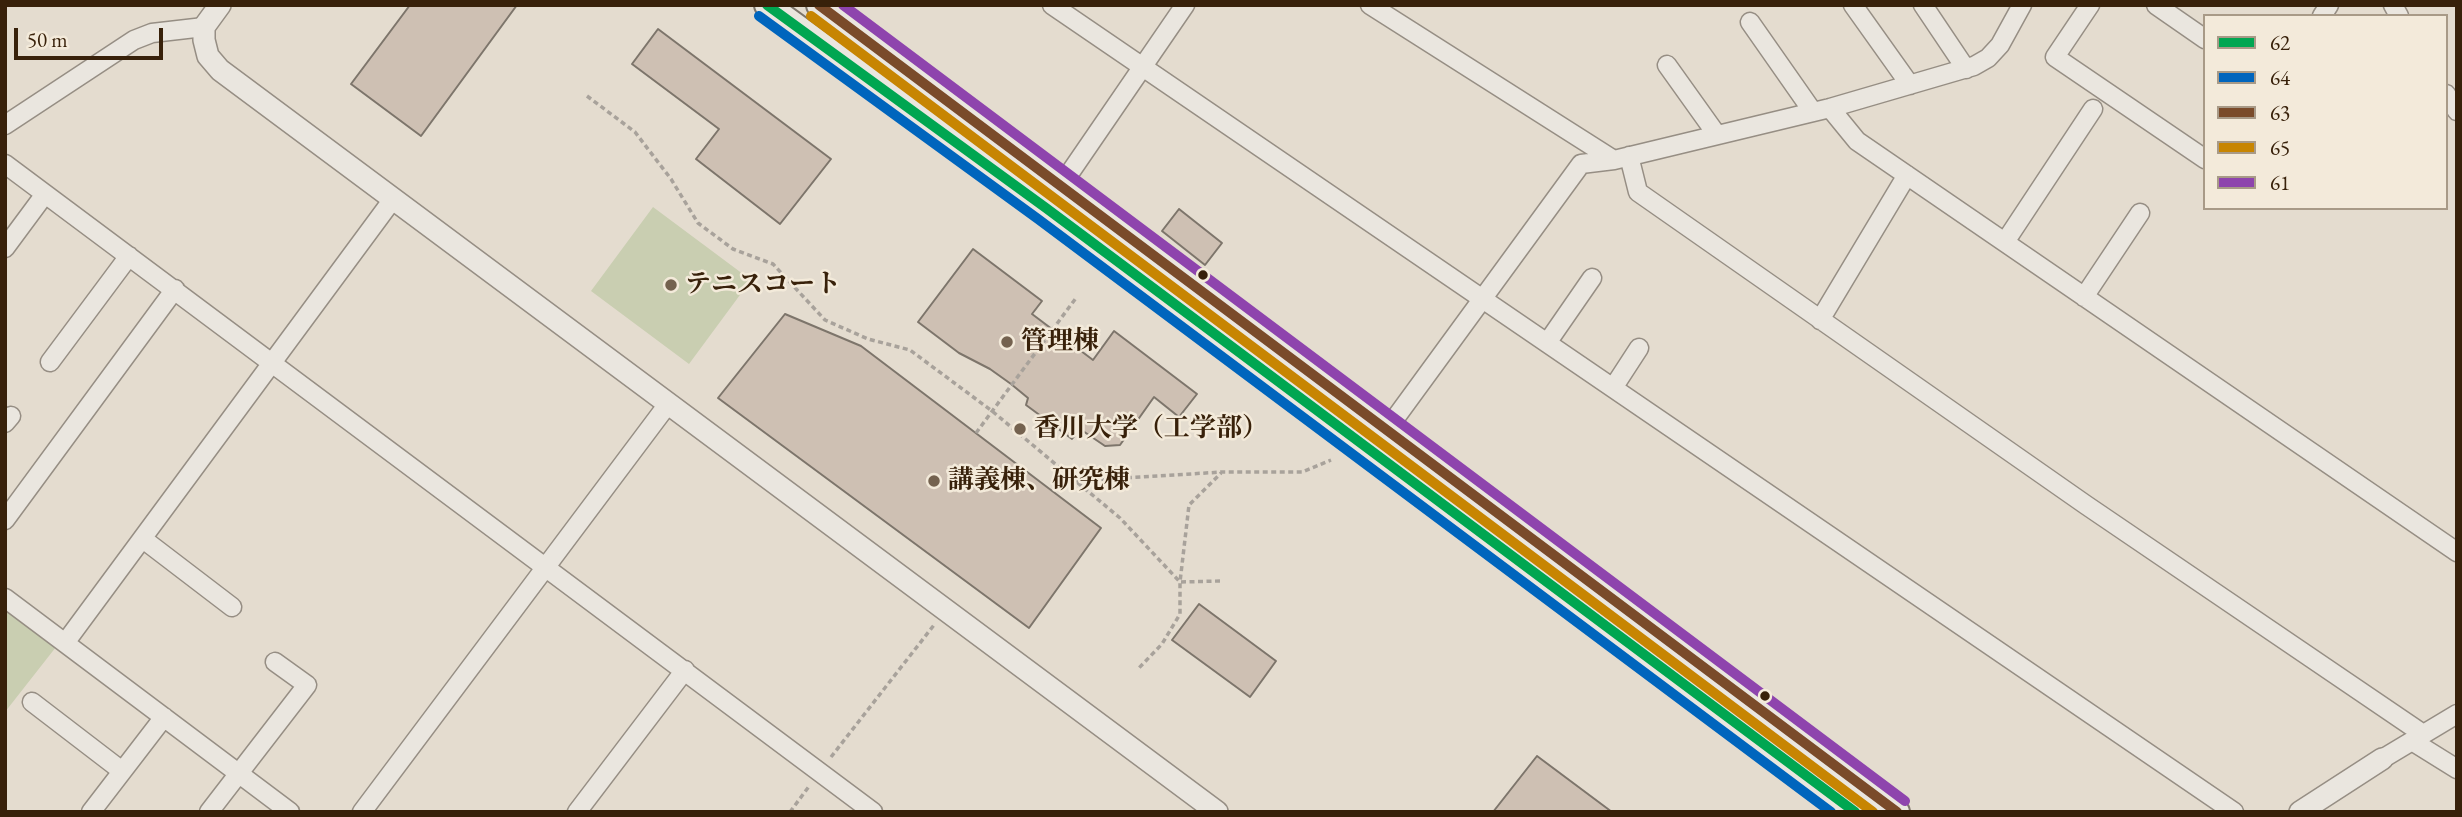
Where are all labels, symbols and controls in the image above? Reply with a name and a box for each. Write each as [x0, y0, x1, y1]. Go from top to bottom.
scale bar [18, 14, 166, 58]
legend [2203, 14, 2448, 210]
text: 50 m [27, 26, 68, 53]
text: 62 [2270, 29, 2290, 56]
text: 64 [2270, 64, 2290, 91]
text: 63 [2270, 99, 2290, 126]
text: 65 [2270, 134, 2290, 161]
text: 61 [2270, 169, 2290, 196]
unlabelled marker [1196, 268, 1210, 282]
place label: テニスコート [685, 269, 841, 301]
marker: テニスコート [663, 277, 679, 293]
place label: 管理棟 [1021, 326, 1099, 358]
marker: 管理棟 [999, 334, 1015, 350]
place label: 香川大学（工学部） [1034, 413, 1268, 445]
marker: 香川大学（工学部） [1012, 421, 1028, 437]
place label: 講義棟、研究棟 [948, 465, 1130, 497]
marker: 講義棟、研究棟 [926, 473, 942, 489]
unlabelled marker [1758, 689, 1772, 703]

